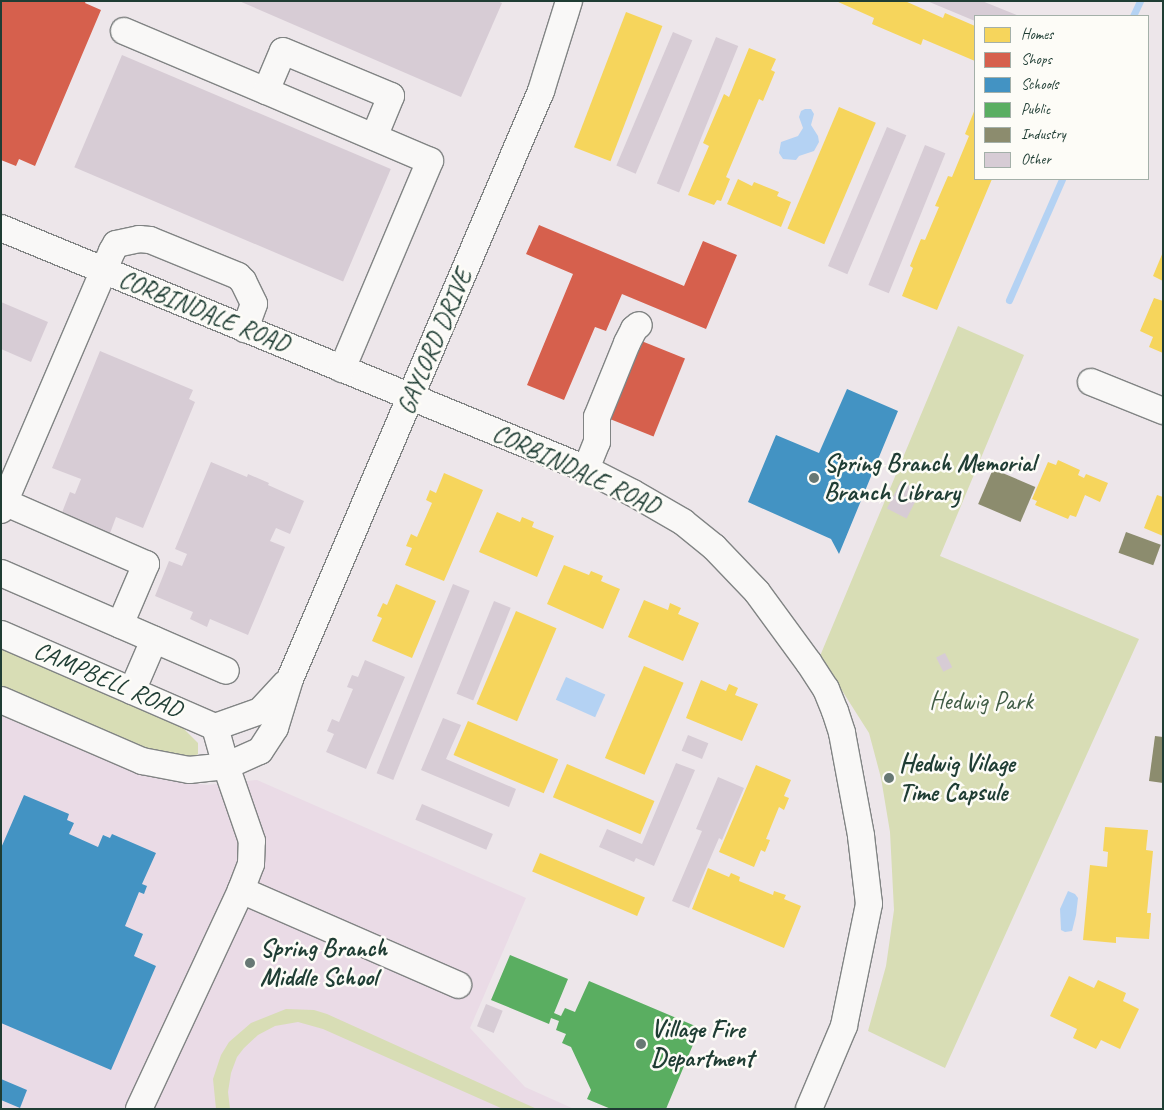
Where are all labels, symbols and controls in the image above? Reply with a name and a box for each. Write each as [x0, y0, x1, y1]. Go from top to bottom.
legend [974, 15, 1149, 180]
text: Homes [1021, 25, 1053, 44]
text: Shops [1021, 50, 1052, 69]
text: Schools [1021, 75, 1058, 94]
text: Public [1021, 100, 1050, 119]
text: Industry [1021, 125, 1066, 144]
text: Other [1021, 150, 1051, 169]
street label: CORBINDALE ROAD [114, 264, 294, 360]
street label: GAYLORD DRIVE [391, 265, 479, 419]
street label: CORBINDALE ROAD [487, 418, 665, 522]
place label: Spring Branch Memorial Branch Library [824, 449, 1038, 508]
marker: Spring Branch Memorial Branch Library [808, 472, 820, 484]
street label: CAMPBELL ROAD [29, 635, 187, 725]
park label: Hedwig Park [929, 686, 1033, 716]
place label: Hedwig Vilage Time Capsule [899, 749, 1014, 808]
marker: Hedwig Vilage Time Capsule [883, 772, 895, 784]
place label: Spring Branch Middle School [260, 934, 388, 993]
marker: Spring Branch Middle School [244, 957, 256, 969]
place label: Village Fire Department [651, 1015, 754, 1074]
marker: Village Fire Department [635, 1038, 647, 1050]

